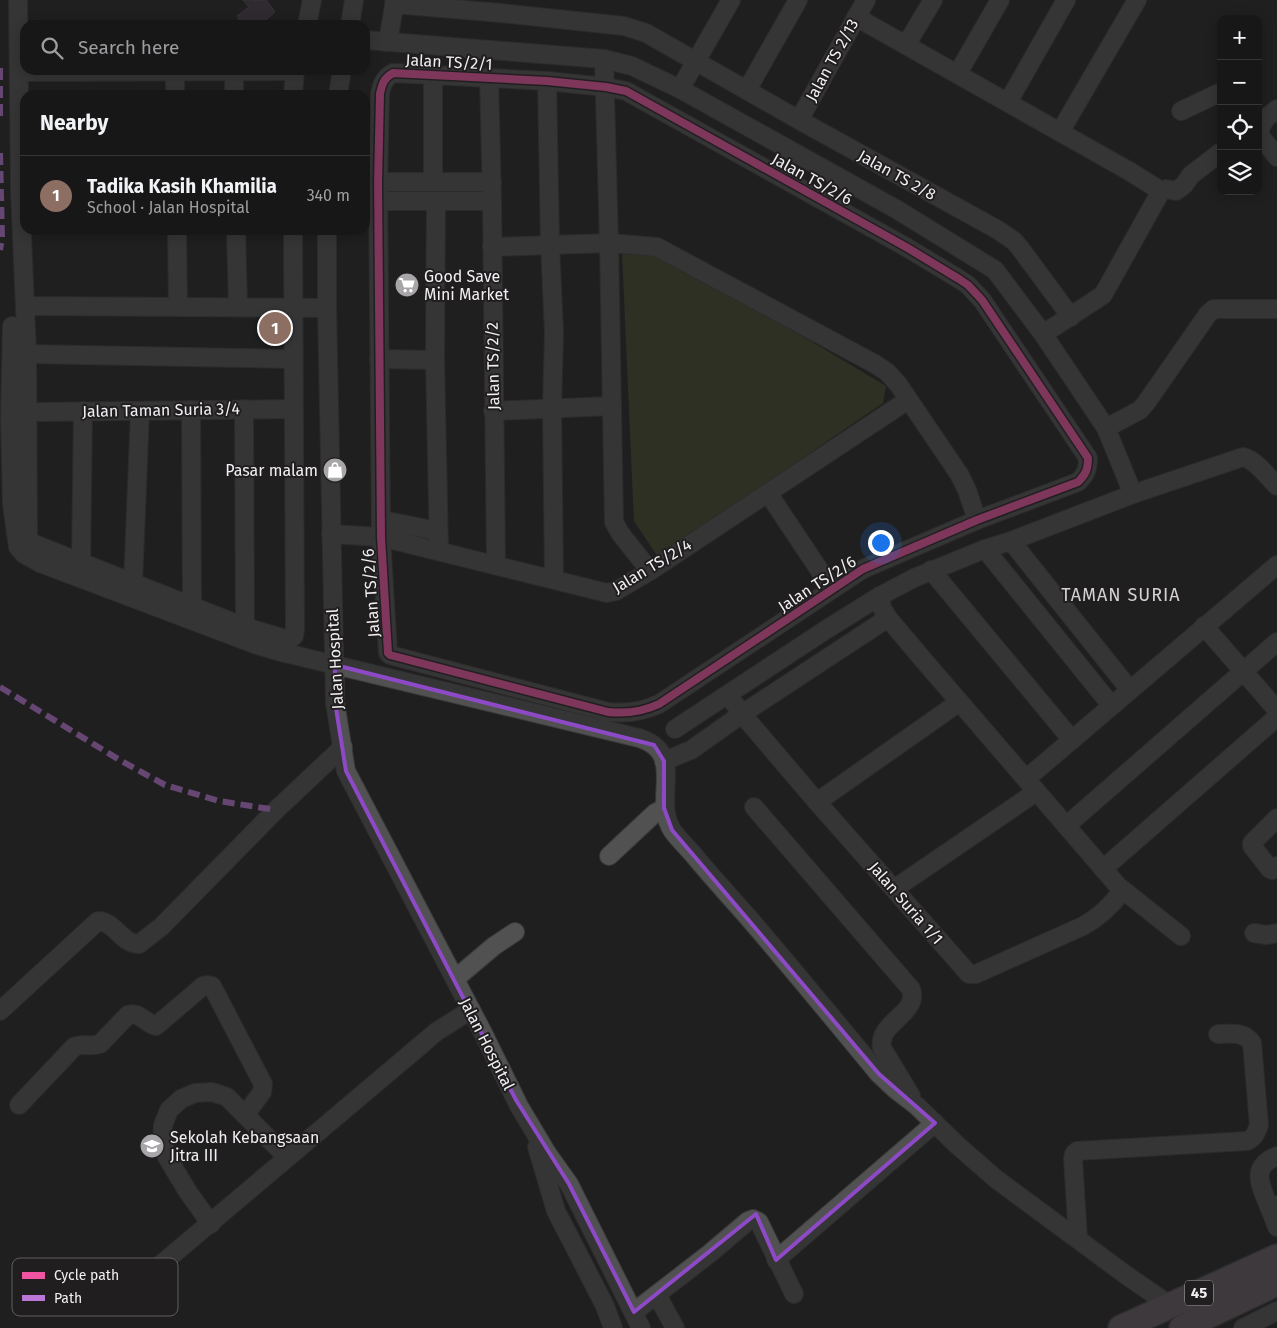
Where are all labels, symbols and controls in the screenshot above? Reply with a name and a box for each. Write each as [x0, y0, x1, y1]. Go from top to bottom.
street label: Jalan TS 2/13 [802, 15, 862, 105]
map controls [1217, 15, 1262, 195]
button: + [1217, 15, 1262, 60]
search box [20, 20, 370, 75]
icon: search [38, 34, 66, 62]
text: Search here [78, 36, 179, 59]
street label: Jalan TS/2/1 [405, 50, 493, 74]
button: − [1217, 60, 1262, 105]
button: locate [1217, 105, 1262, 150]
text: Nearby [40, 110, 108, 136]
street label: Jalan TS 2/8 [855, 146, 939, 204]
street label: Jalan TS/2/6 [768, 149, 856, 209]
button: layers [1217, 150, 1262, 195]
text: Tadika Kasih Khamilia [87, 175, 277, 198]
text: 1 [52, 186, 60, 205]
text: 340 m [307, 186, 350, 205]
text: School · Jalan Hospital [87, 198, 249, 217]
place label: Good Save Mini Market [424, 267, 509, 304]
supermarket icon: Good Save Mini Market [394, 272, 420, 298]
pin: 1 [259, 309, 291, 347]
street label: Jalan TS/2/2 [483, 322, 503, 410]
street label: Jalan Taman Suria 3/4 [82, 399, 241, 421]
shop icon: Pasar malam [322, 457, 348, 483]
place label: Pasar malam [225, 461, 318, 480]
your location [868, 530, 894, 556]
street label: Jalan TS/2/4 [609, 535, 695, 597]
street label: Jalan TS/2/6 [358, 548, 384, 638]
street label: Jalan TS/2/6 [775, 552, 859, 616]
district label: TAMAN SURIA [1061, 584, 1181, 606]
street label: Jalan Hospital [323, 608, 347, 710]
street label: Jalan Suria 1/1 [865, 858, 947, 948]
street label: Jalan Hospital [456, 995, 519, 1094]
place label: Sekolah Kebangsaan Jitra III [170, 1128, 319, 1165]
school or university icon: Sekolah Kebangsaan Jitra III [139, 1133, 165, 1159]
legend [12, 1258, 178, 1316]
text: Cycle path [54, 1267, 119, 1284]
road number: 45 [1185, 1280, 1213, 1306]
text: Path [54, 1290, 82, 1307]

